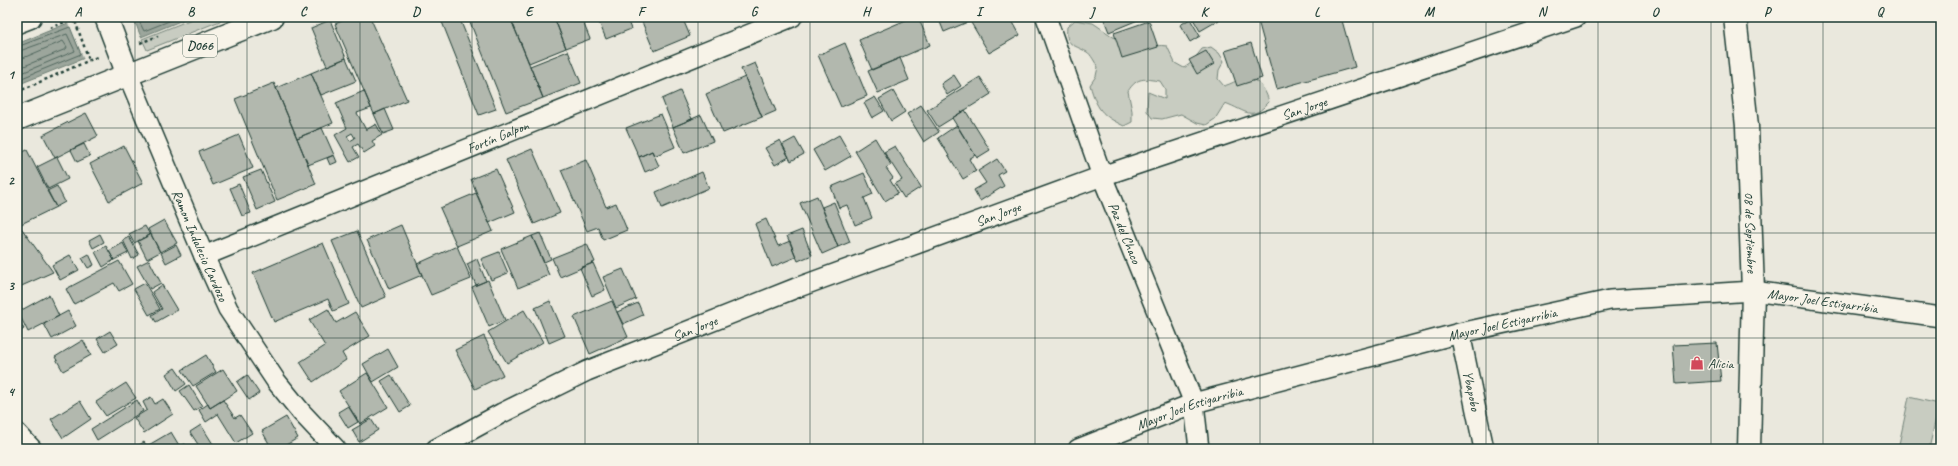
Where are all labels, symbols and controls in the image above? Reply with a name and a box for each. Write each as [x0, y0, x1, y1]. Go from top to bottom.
text: A [75, 4, 83, 20]
text: B [188, 4, 196, 20]
text: C [300, 4, 308, 20]
text: D [412, 4, 421, 20]
text: E [526, 4, 535, 20]
text: F [638, 4, 647, 20]
text: G [751, 4, 759, 20]
text: H [862, 4, 872, 20]
text: I [976, 4, 985, 20]
text: J [1089, 4, 1096, 20]
text: K [1201, 4, 1211, 20]
text: L [1314, 4, 1321, 20]
text: M [1424, 4, 1435, 20]
text: N [1538, 4, 1549, 20]
text: O [1652, 4, 1661, 20]
text: P [1764, 4, 1773, 20]
text: Q [1877, 4, 1885, 20]
road number: D066 [183, 35, 217, 57]
text: 1 [8, 67, 16, 83]
street label: San Jorge [1280, 92, 1330, 124]
street label: Fortín Galpon [464, 116, 532, 157]
text: 2 [8, 173, 15, 189]
street label: Ramon Indalecio Cardozo [169, 187, 232, 305]
street label: 08 de Septiembre [1741, 191, 1761, 275]
street label: San Jorge [973, 198, 1024, 230]
street label: Paz del Chaco [1105, 200, 1145, 267]
text: 3 [8, 278, 15, 294]
street label: Mayor Joel Estigarribia [1766, 285, 1880, 317]
street label: Mayor Joel Estigarribia [1446, 303, 1559, 344]
street label: San Jorge [670, 311, 721, 345]
shop icon: Alicia [1689, 355, 1705, 371]
place label: Alicia [1708, 355, 1735, 372]
street label: Ybapobo [1460, 369, 1485, 413]
street label: Mayor Joel Estigarribia [1134, 382, 1245, 434]
text: 4 [8, 384, 16, 400]

